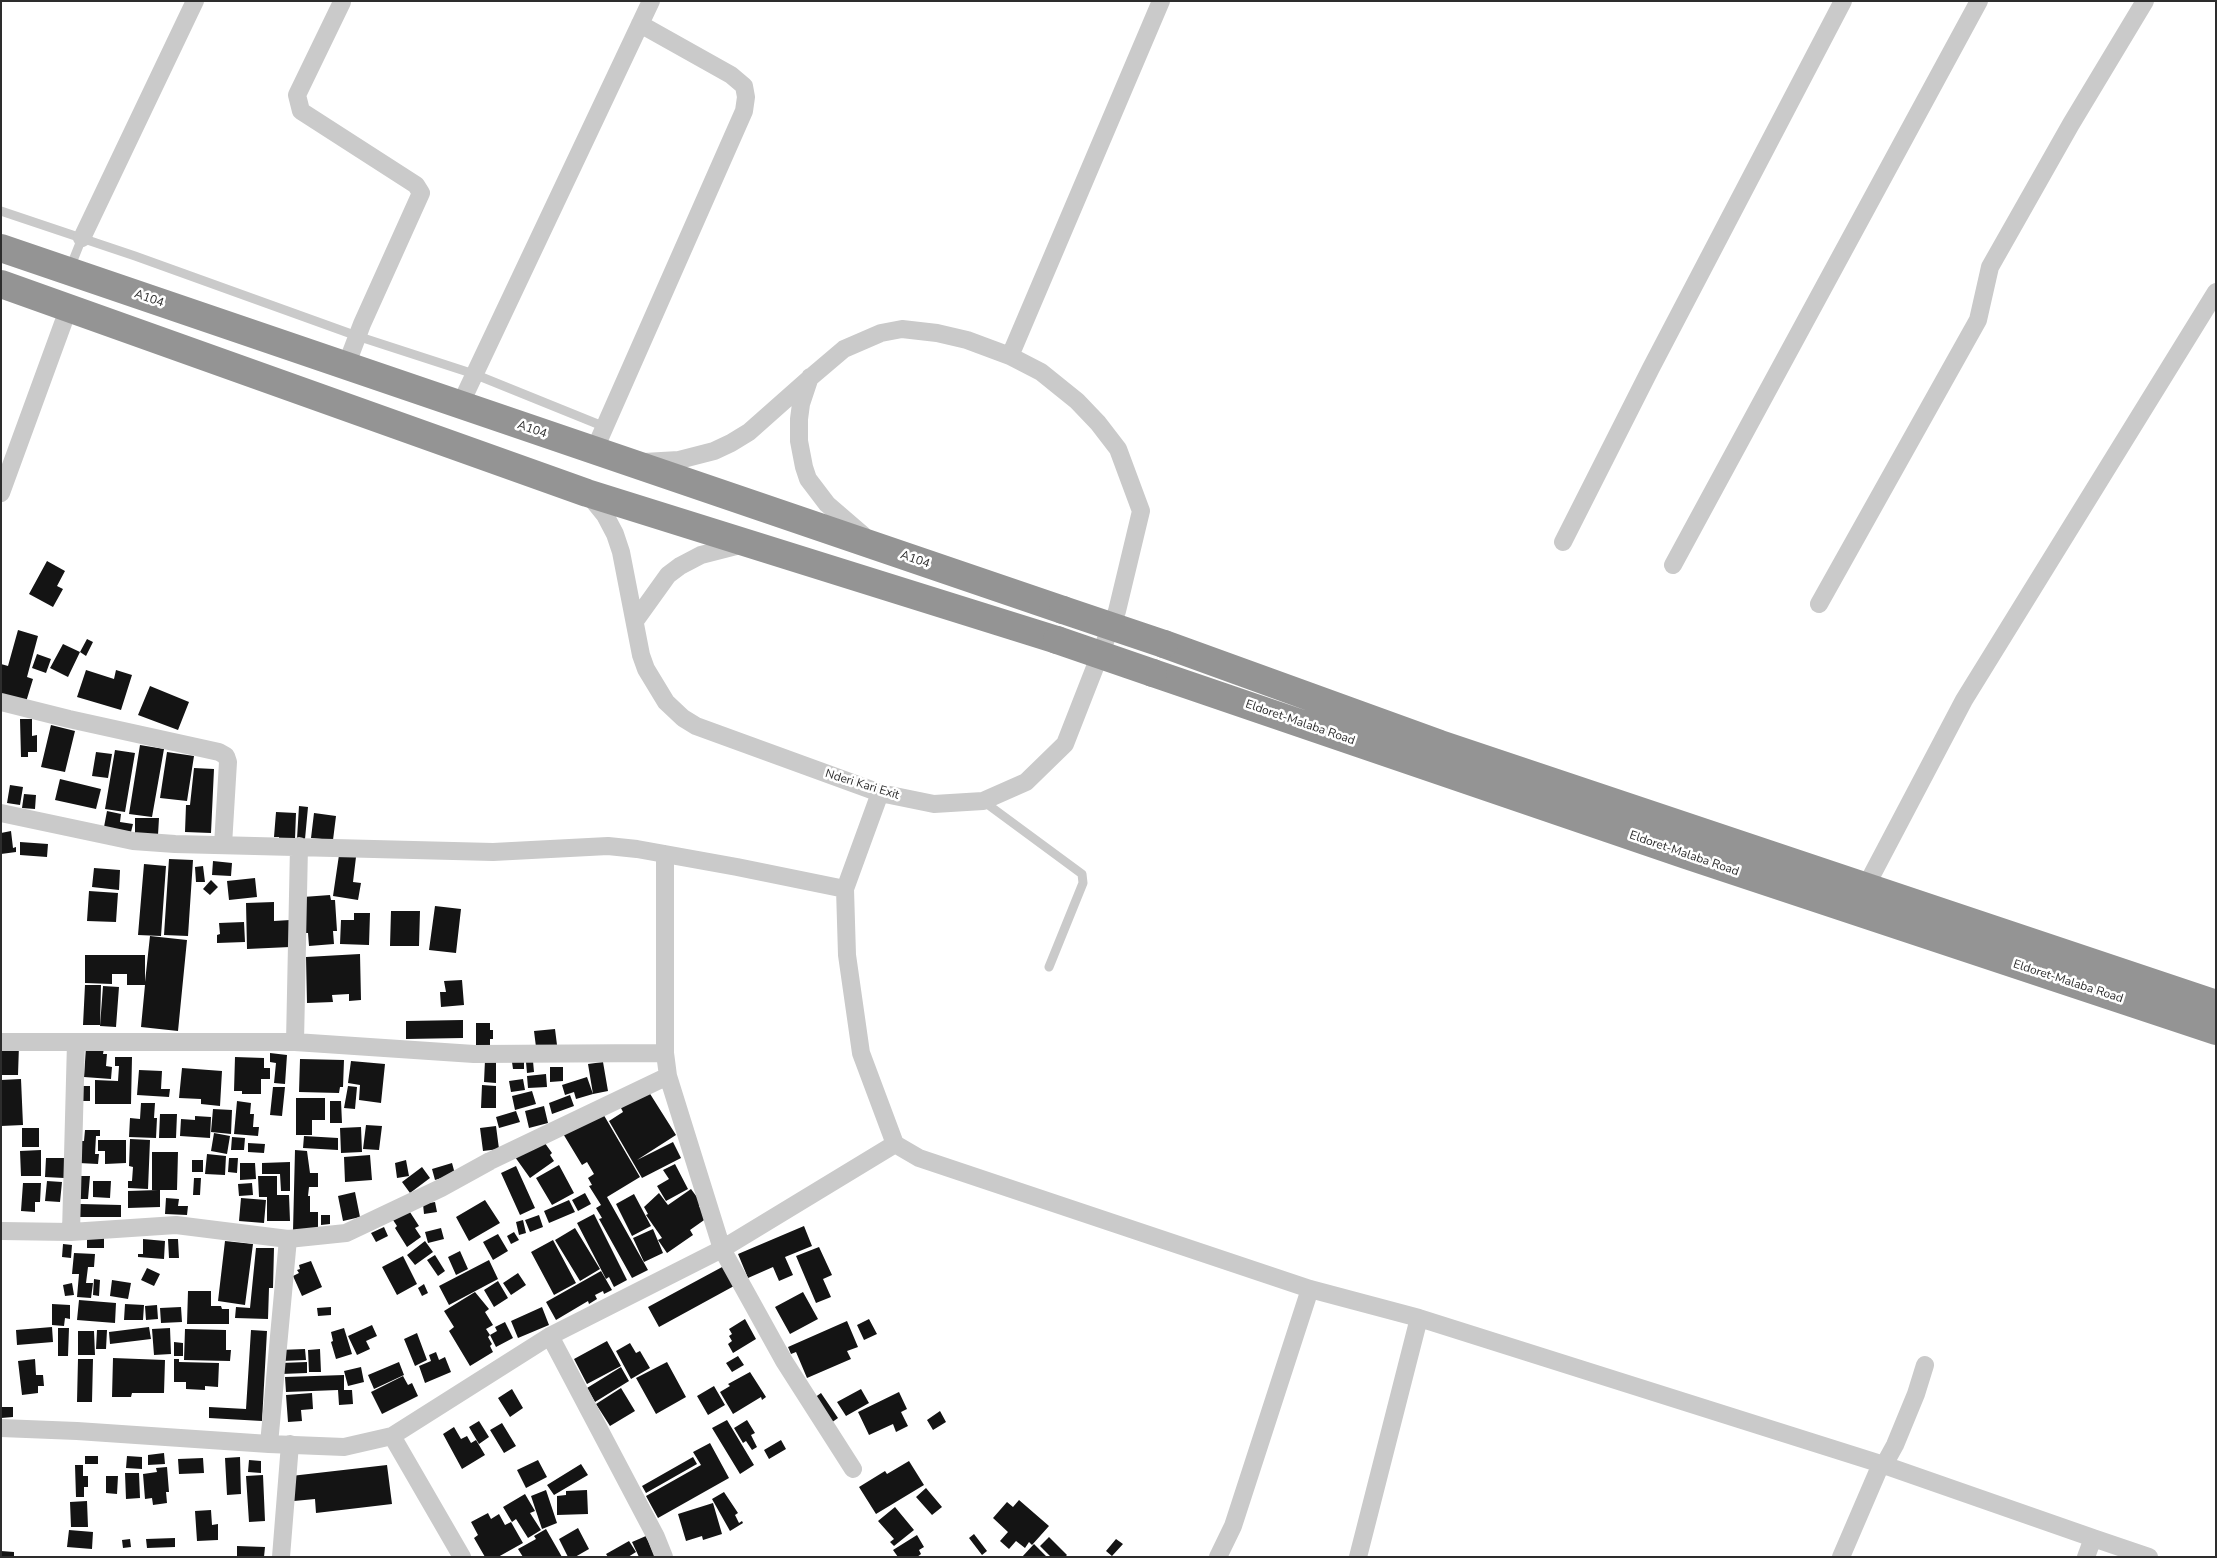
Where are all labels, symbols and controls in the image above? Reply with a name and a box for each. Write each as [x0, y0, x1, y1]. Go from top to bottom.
street label: A104 [132, 287, 166, 311]
street label: A104 [515, 418, 549, 442]
street label: A104 [898, 548, 932, 572]
street label: Eldoret-Malaba Road [1243, 698, 1357, 748]
street label: Nderi Kari Exit [823, 767, 901, 803]
street label: Eldoret-Malaba Road [1627, 829, 1741, 879]
street label: Eldoret-Malaba Road [2011, 957, 2125, 1007]

